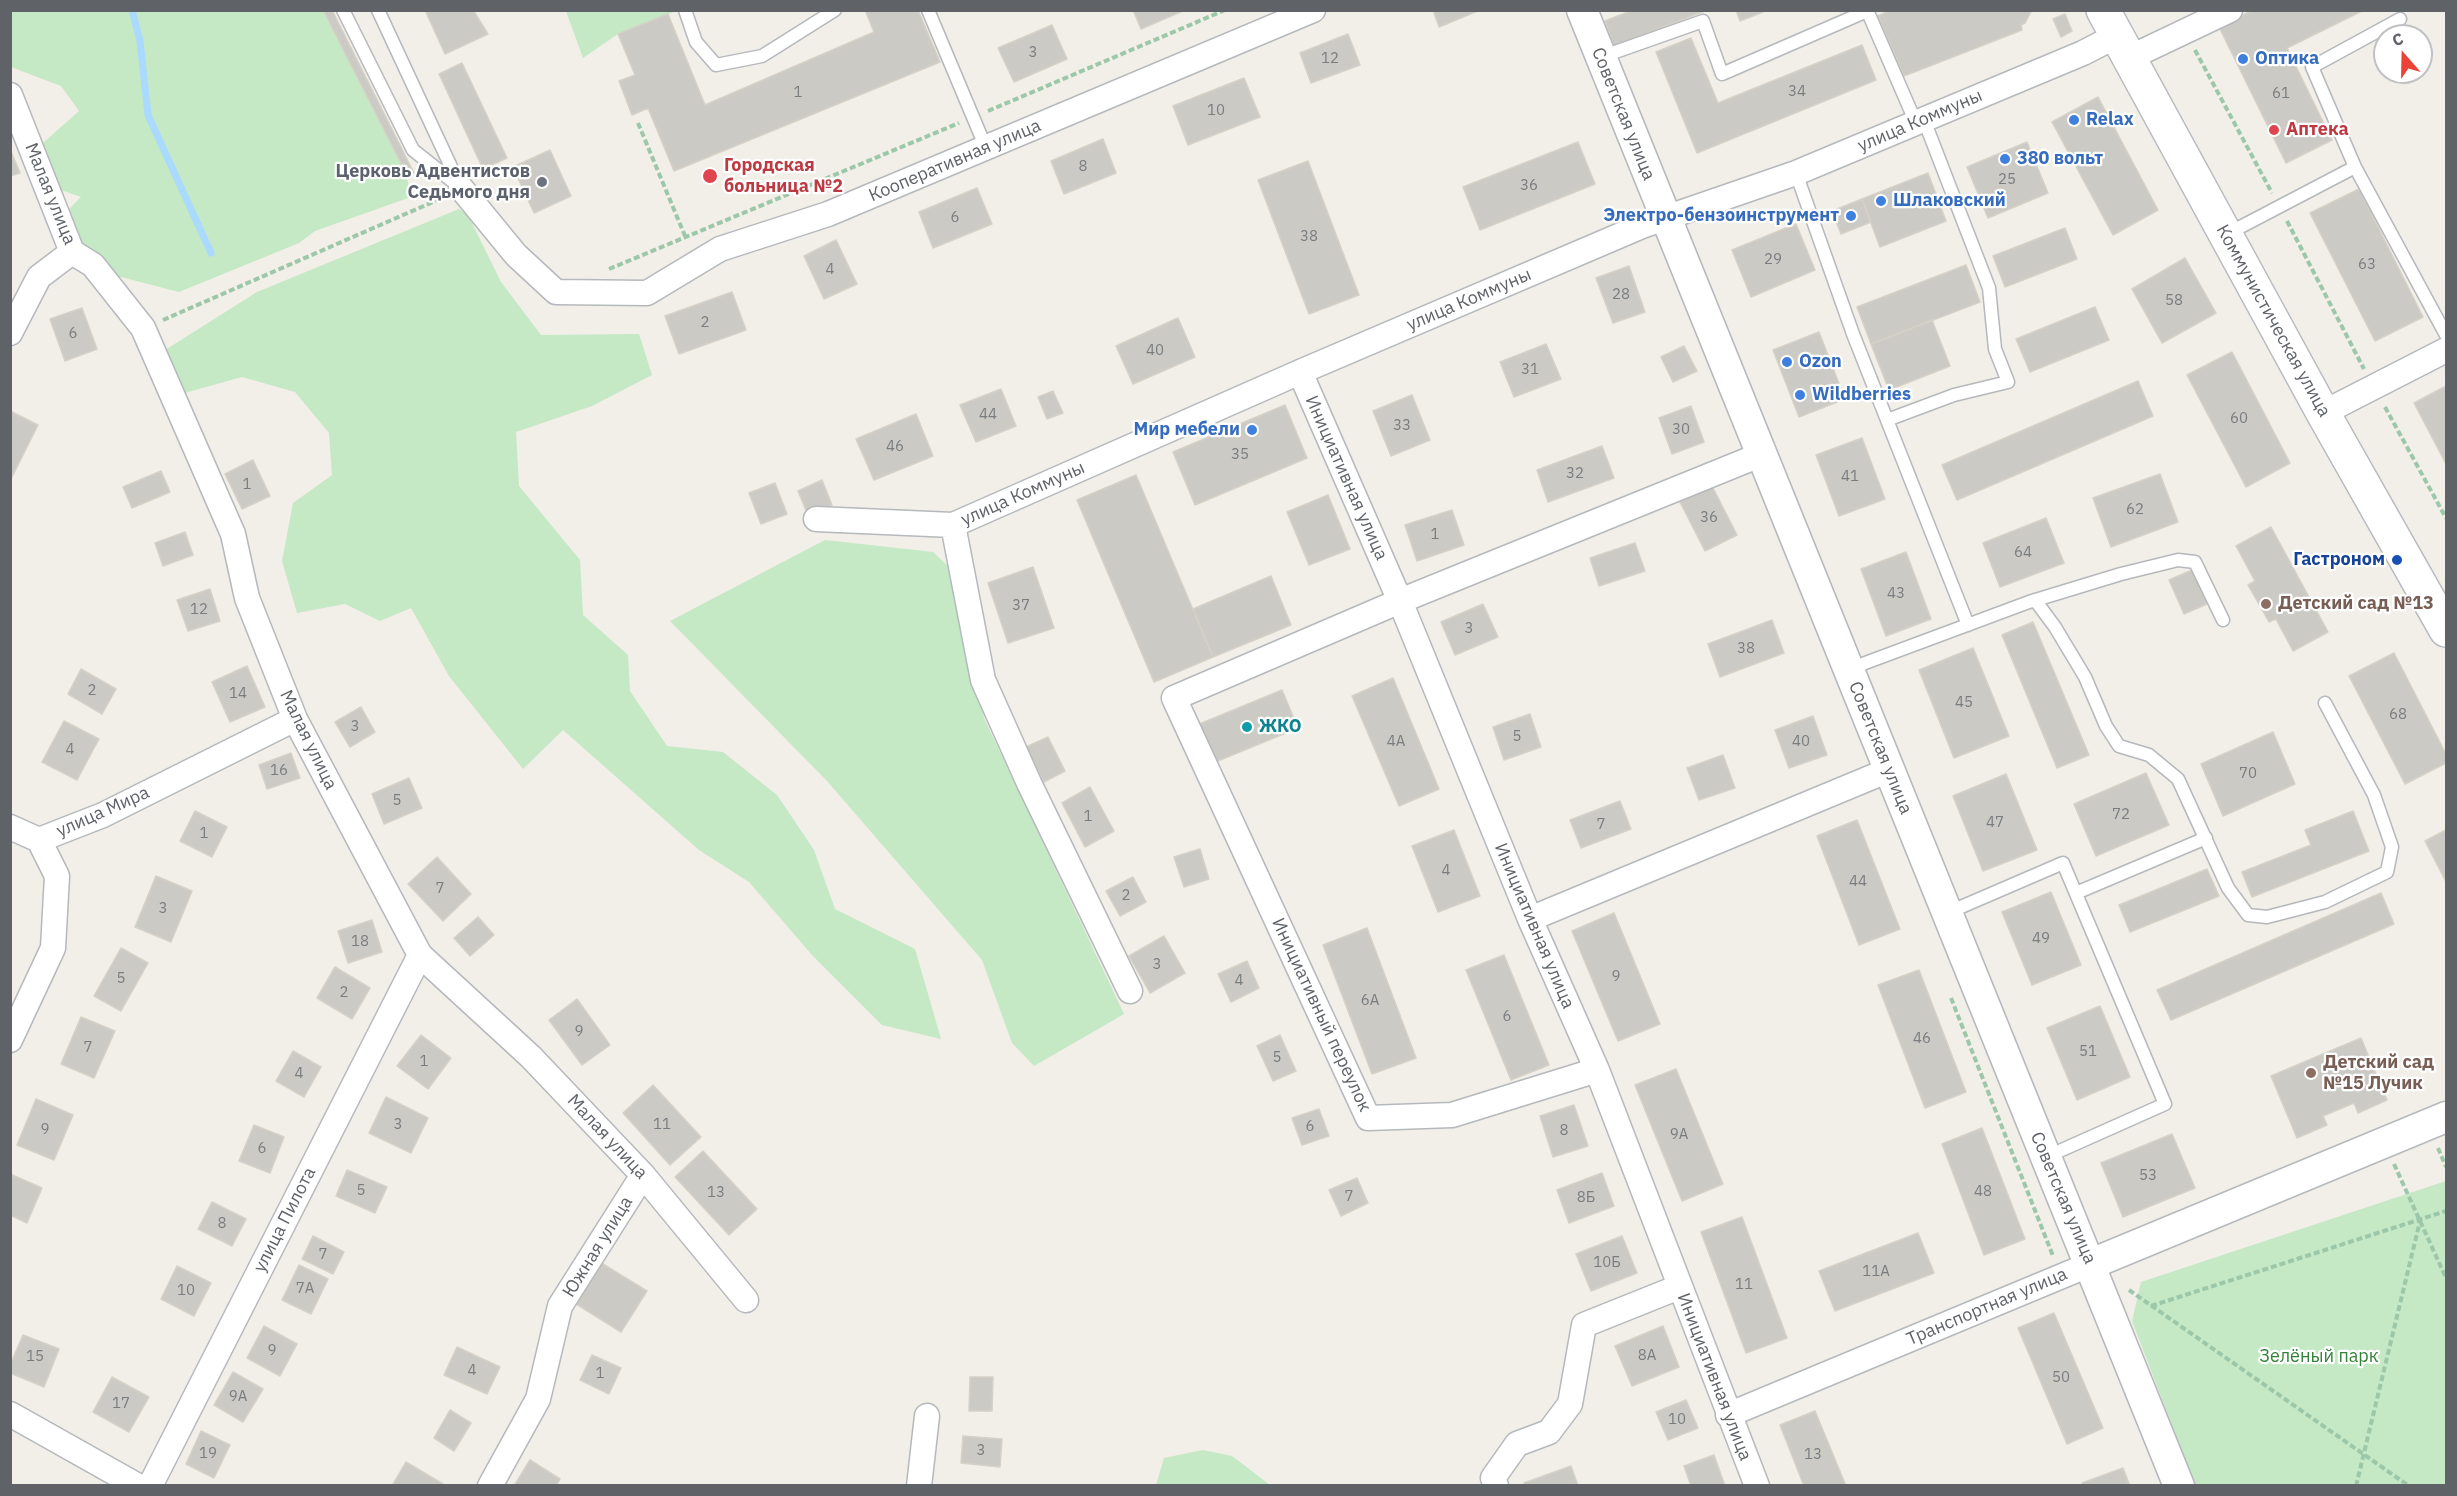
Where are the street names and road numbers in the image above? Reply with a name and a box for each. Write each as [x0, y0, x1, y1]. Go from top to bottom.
street label: Советская улица [1587, 44, 1659, 184]
street label: улица Коммуны [1854, 85, 1986, 157]
street label: Кооперативная улица [866, 115, 1044, 207]
street label: Малая улица [20, 140, 80, 248]
street label: Коммунистическая улица [2211, 221, 2335, 421]
street label: улица Коммуны [1403, 264, 1535, 336]
street label: Инициативная улица [1300, 392, 1392, 564]
street label: улица Коммуны [958, 457, 1088, 531]
street label: Советская улица [1844, 678, 1916, 818]
street label: Малая улица [275, 687, 341, 793]
street label: улица Мира [53, 782, 153, 842]
street label: Инициативная улица [1489, 840, 1579, 1012]
street label: Инициативный переулок [1267, 915, 1375, 1115]
street label: Малая улица [562, 1090, 652, 1184]
street label: Советская улица [2025, 1129, 2101, 1267]
street label: улица Пилота [249, 1164, 321, 1276]
street label: Южная улица [558, 1193, 638, 1301]
street label: Транспортная улица [1904, 1263, 2070, 1351]
street label: Инициативная улица [1672, 1290, 1756, 1464]

